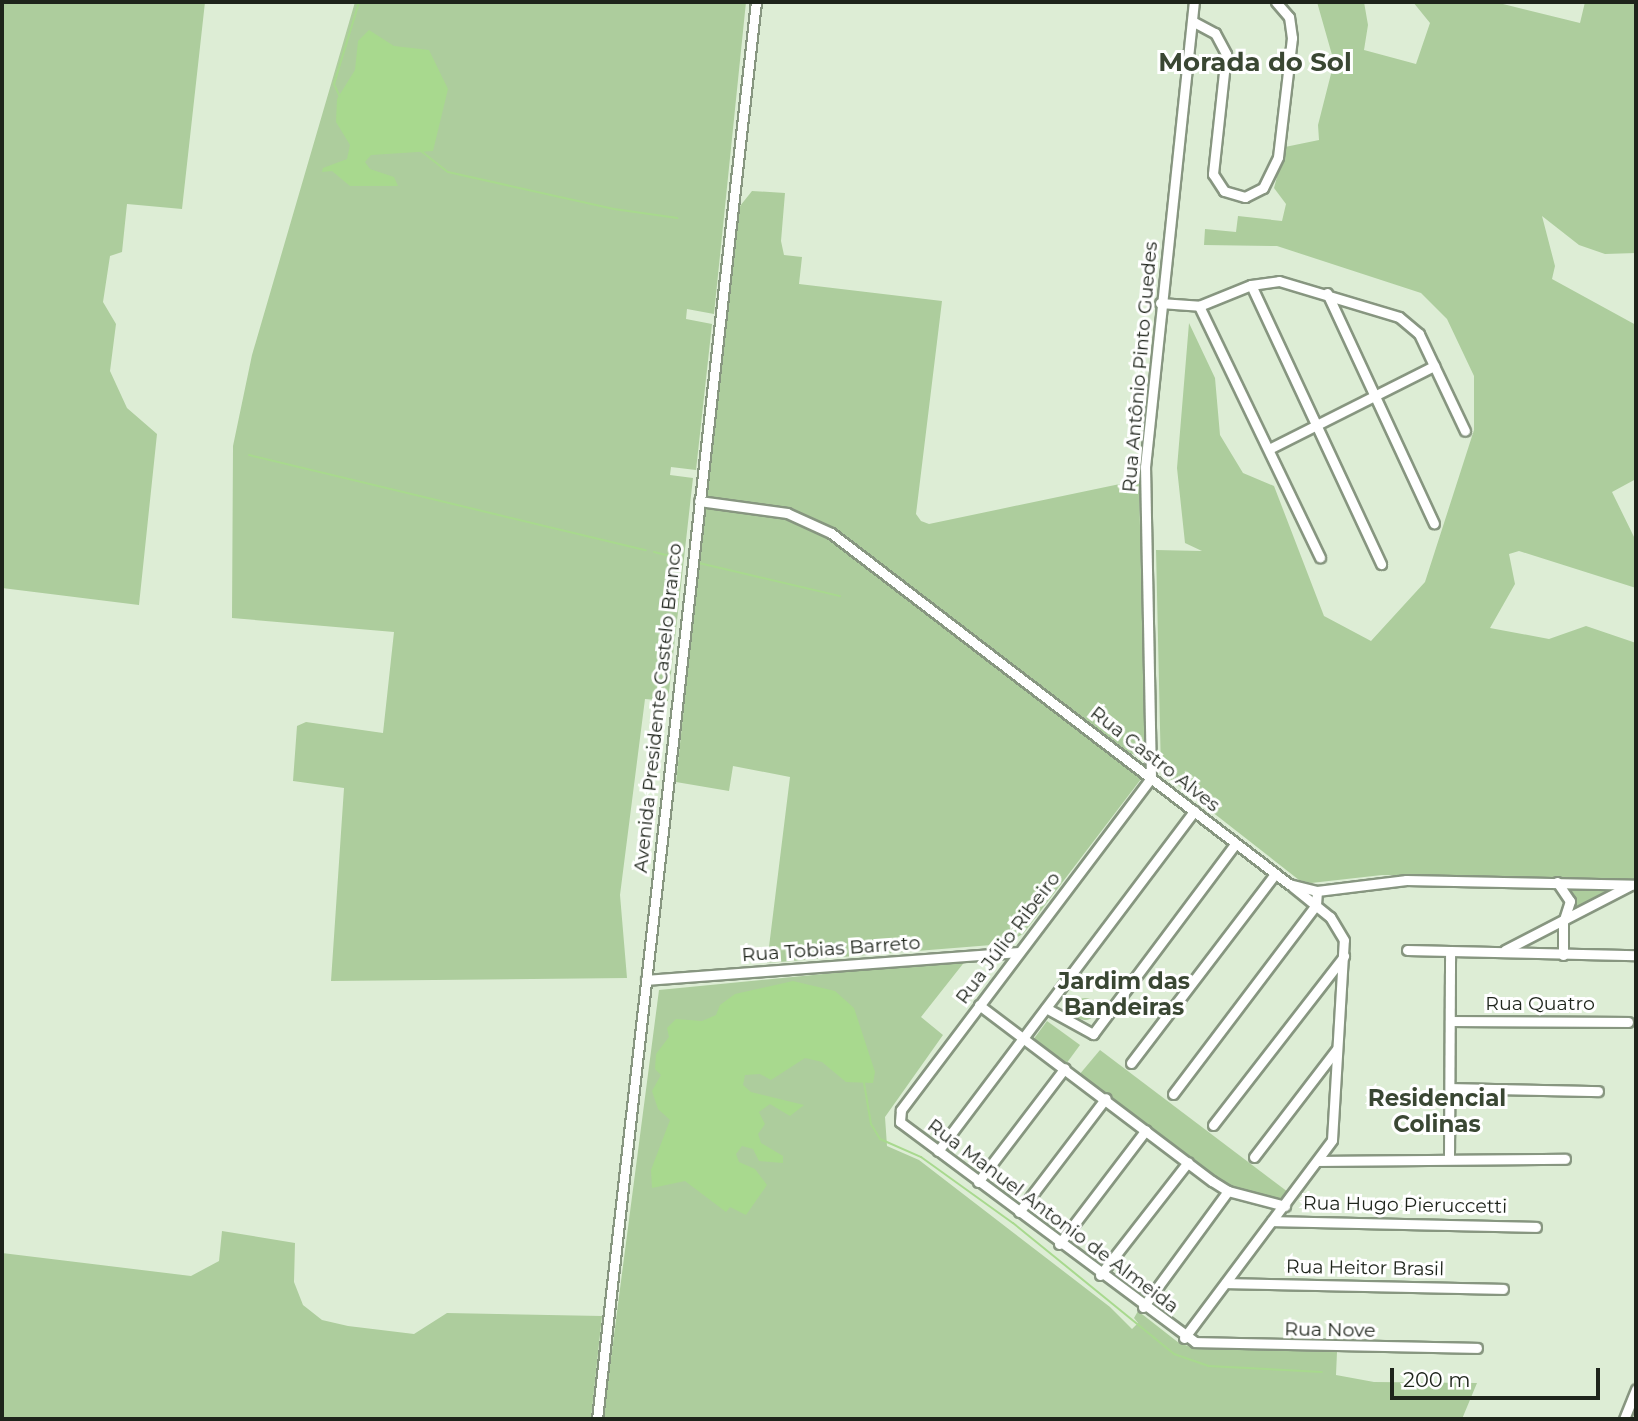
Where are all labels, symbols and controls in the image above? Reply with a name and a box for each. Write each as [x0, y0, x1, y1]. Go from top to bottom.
district label: Morada do Sol [1158, 47, 1352, 79]
street label: Rua Antônio Pinto Guedes [1118, 241, 1162, 493]
street label: Avenida Presidente Castelo Branco [629, 542, 687, 874]
street label: Rua Castro Alves [1086, 701, 1224, 817]
street label: Rua Júlio Ribeiro [951, 867, 1065, 1009]
street label: Rua Tobias Barreto [741, 931, 921, 967]
district label: Jardim das Bandeiras [1058, 967, 1190, 1021]
street label: Rua Quatro [1485, 993, 1595, 1015]
district label: Residencial Colinas [1368, 1084, 1506, 1138]
street label: Rua Manuel Antonio de Almeida [923, 1114, 1183, 1318]
street label: Rua Hugo Pieruccetti [1303, 1192, 1507, 1218]
street label: Rua Heitor Brasil [1286, 1255, 1444, 1281]
street label: Rua Nove [1284, 1318, 1376, 1342]
scale bar [1393, 1354, 1603, 1398]
text: 200 m [1403, 1367, 1470, 1392]

